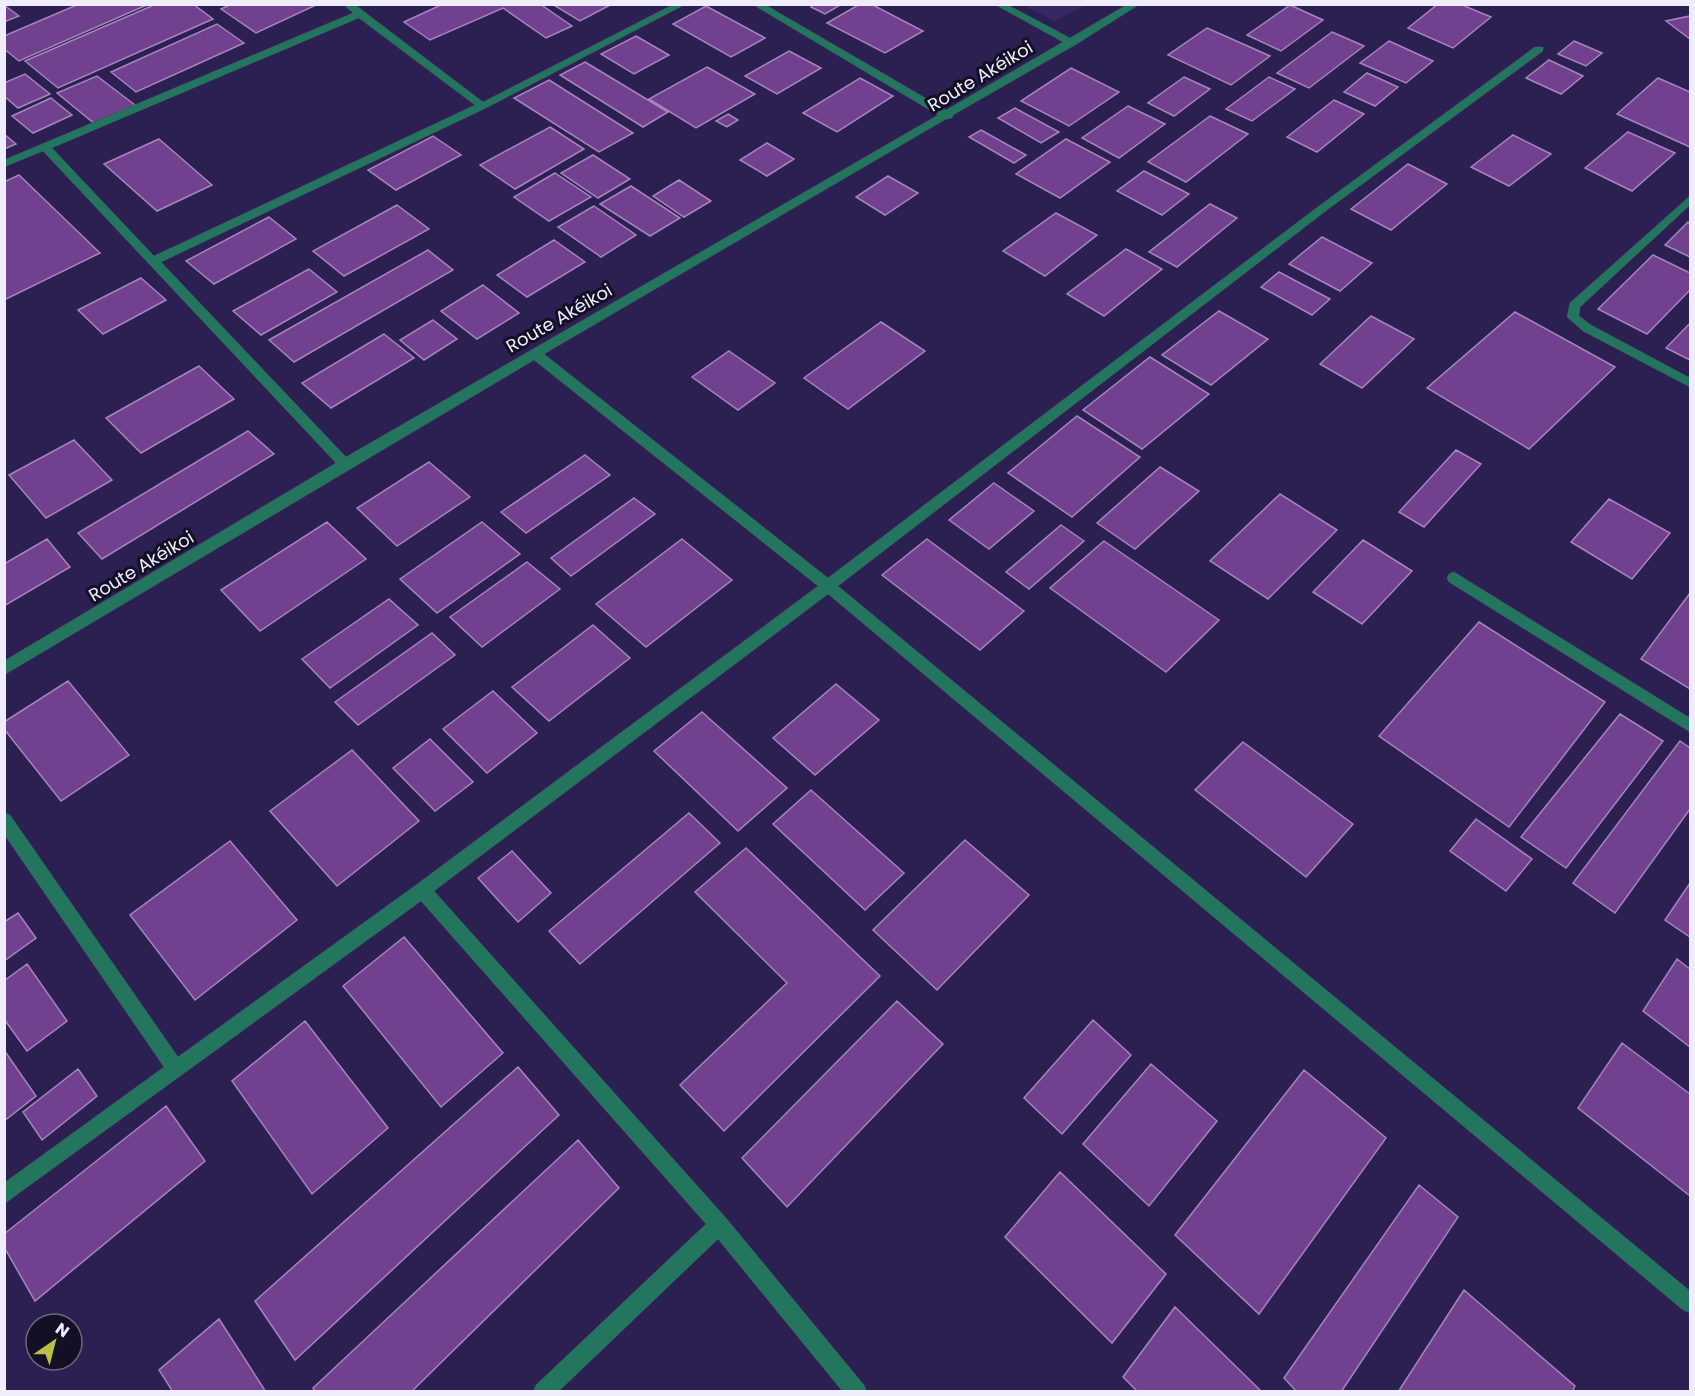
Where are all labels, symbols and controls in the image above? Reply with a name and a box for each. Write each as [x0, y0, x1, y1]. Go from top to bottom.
street label: Route Akéikoi [923, 35, 1037, 117]
street label: Route Akéikoi [501, 277, 617, 359]
street label: Route Akéikoi [84, 525, 198, 607]
north arrow [24, 1312, 84, 1372]
text: N [51, 1317, 74, 1343]

